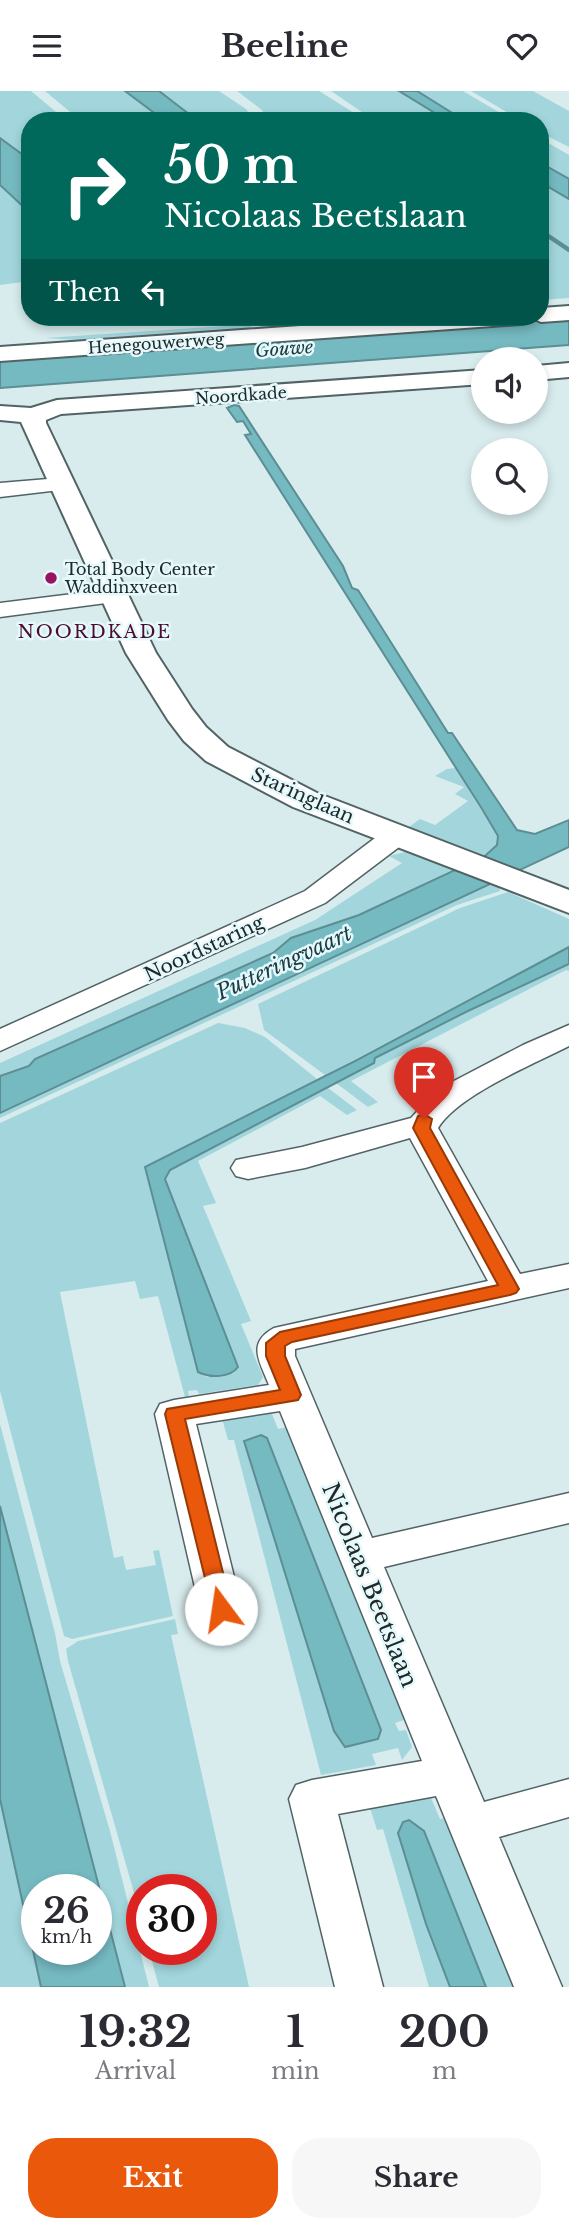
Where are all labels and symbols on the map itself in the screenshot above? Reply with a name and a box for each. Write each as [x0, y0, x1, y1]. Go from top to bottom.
street label: Henegouwerweg [87, 328, 225, 358]
water label: Gouwe [254, 336, 314, 362]
street label: Noordkade [195, 382, 287, 408]
place label: Total Body Center Waddinxveen [64, 559, 215, 597]
marker: Total Body Center Waddinxveen [43, 570, 59, 586]
district label: NOORDKADE [18, 621, 172, 643]
street label: Staringlaan [248, 763, 358, 828]
street label: Noordstaring [141, 910, 268, 986]
water label: Putteringvaart [211, 920, 356, 1006]
pin [394, 1047, 454, 1119]
street label: Nicolaas Beetslaan [316, 1479, 424, 1691]
position arrow [184, 1572, 258, 1646]
speed limit sign: 30 [126, 1874, 217, 1965]

